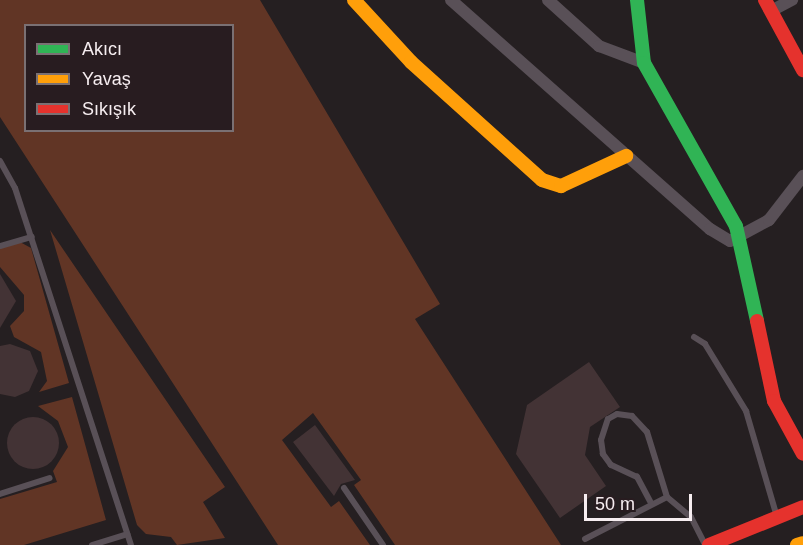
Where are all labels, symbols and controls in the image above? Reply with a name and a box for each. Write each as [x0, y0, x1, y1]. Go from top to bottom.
legend [24, 24, 234, 132]
text: Akıcı [82, 39, 122, 59]
text: Yavaş [82, 69, 131, 89]
text: Sıkışık [82, 99, 136, 119]
scale bar [587, 482, 695, 520]
text: 50 m [595, 494, 635, 514]

